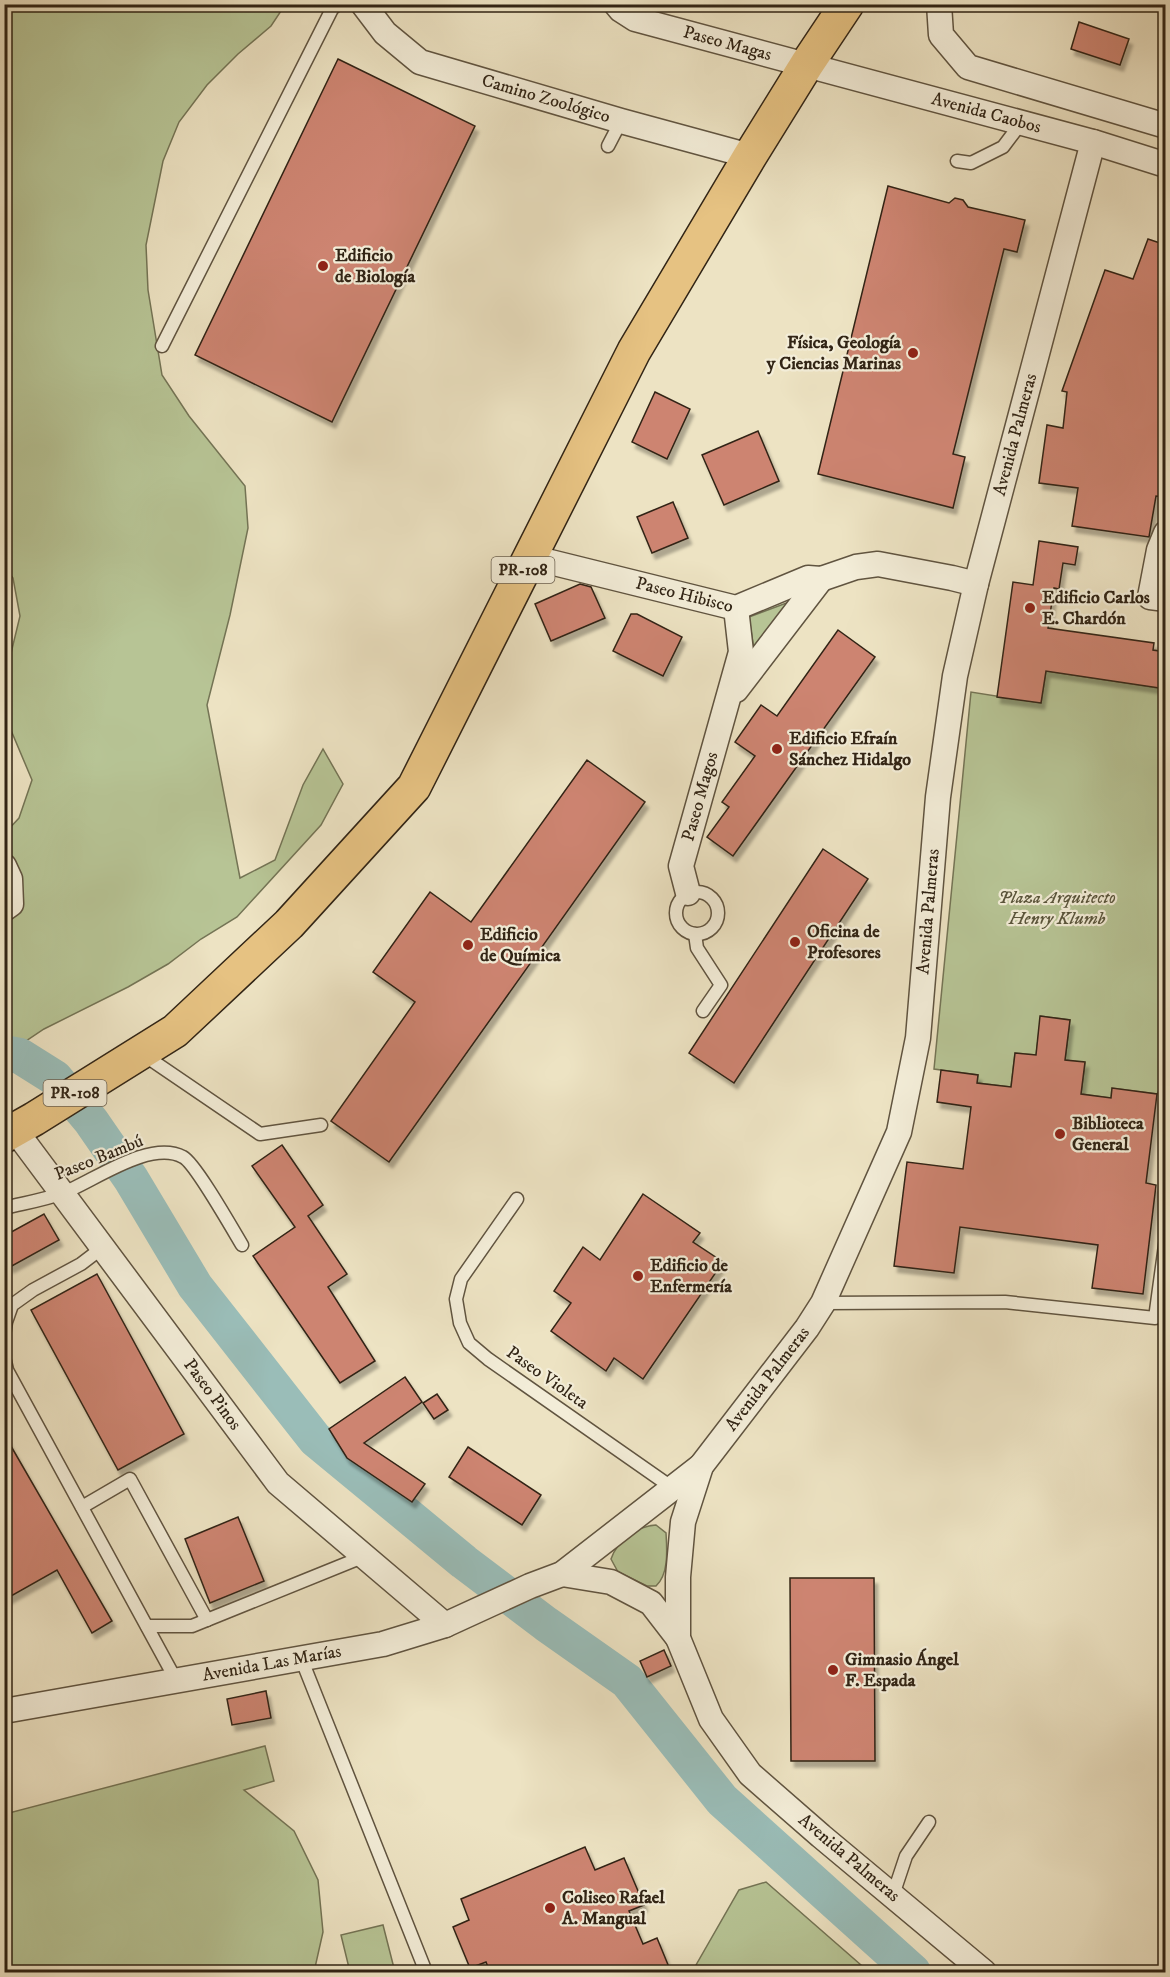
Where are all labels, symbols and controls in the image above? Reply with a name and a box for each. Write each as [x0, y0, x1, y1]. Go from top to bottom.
street label: Paseo Magas [681, 21, 774, 66]
street label: Camino Zoológico [479, 70, 613, 128]
street label: Avenida Caobos [929, 88, 1043, 139]
place label: Edificio de Biología [335, 245, 415, 288]
marker: Edificio de Biología [316, 259, 330, 273]
place label: Física, Geología y Ciencias Marinas [766, 332, 901, 375]
marker: Física, Geología y Ciencias Marinas [906, 346, 920, 360]
street label: Avenida Palmeras [989, 371, 1042, 498]
road number: PR-108 [492, 557, 554, 583]
street label: Paseo Hibisco [633, 573, 736, 618]
place label: Edificio Carlos E. Chardón [1042, 587, 1150, 630]
marker: Edificio Carlos E. Chardón [1023, 601, 1037, 615]
place label: Edificio Efraín Sánchez Hidalgo [789, 728, 911, 771]
marker: Edificio Efraín Sánchez Hidalgo [770, 742, 784, 756]
street label: Paseo Magos [677, 749, 723, 844]
street label: Avenida Palmeras [912, 848, 945, 975]
park label: Plaza Arquitecto Henry Klumb [998, 887, 1116, 930]
place label: Oficina de Profesores [807, 921, 881, 964]
place label: Edificio de Química [480, 924, 561, 967]
marker: Oficina de Profesores [788, 935, 802, 949]
marker: Edificio de Química [461, 938, 475, 952]
road number: PR-108 [44, 1080, 106, 1106]
place label: Biblioteca General [1072, 1113, 1144, 1156]
marker: Biblioteca General [1053, 1127, 1067, 1141]
street label: Paseo Bambú [51, 1130, 147, 1186]
place label: Edificio de Enfermería [650, 1255, 732, 1298]
marker: Edificio de Enfermería [631, 1269, 645, 1283]
street label: Avenida Palmeras [721, 1323, 815, 1436]
street label: Paseo Violeta [502, 1342, 592, 1414]
street label: Paseo Pinos [178, 1355, 246, 1435]
street label: Avenida Las Marías [201, 1641, 343, 1687]
place label: Gimnasio Ángel F. Espada [845, 1648, 959, 1692]
marker: Gimnasio Ángel F. Espada [826, 1663, 840, 1677]
street label: Avenida Palmeras [794, 1809, 904, 1907]
place label: Coliseo Rafael A. Mangual [561, 1887, 665, 1930]
marker: Coliseo Rafael A. Mangual [543, 1901, 557, 1915]

